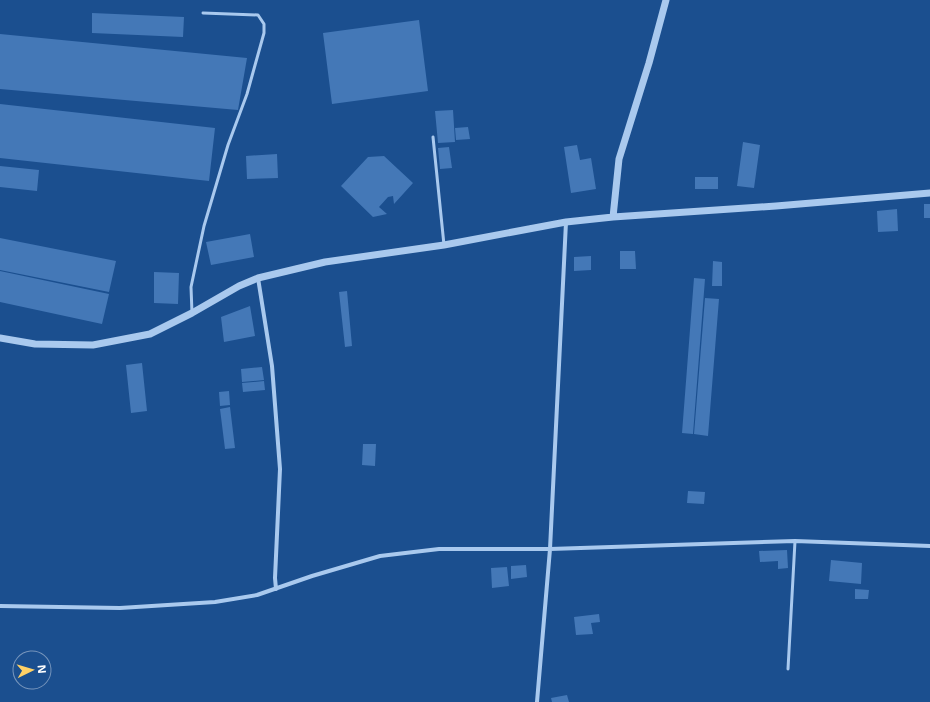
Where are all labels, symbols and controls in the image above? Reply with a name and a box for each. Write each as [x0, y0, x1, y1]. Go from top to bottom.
north arrow [12, 650, 52, 690]
text: N [35, 664, 50, 674]

